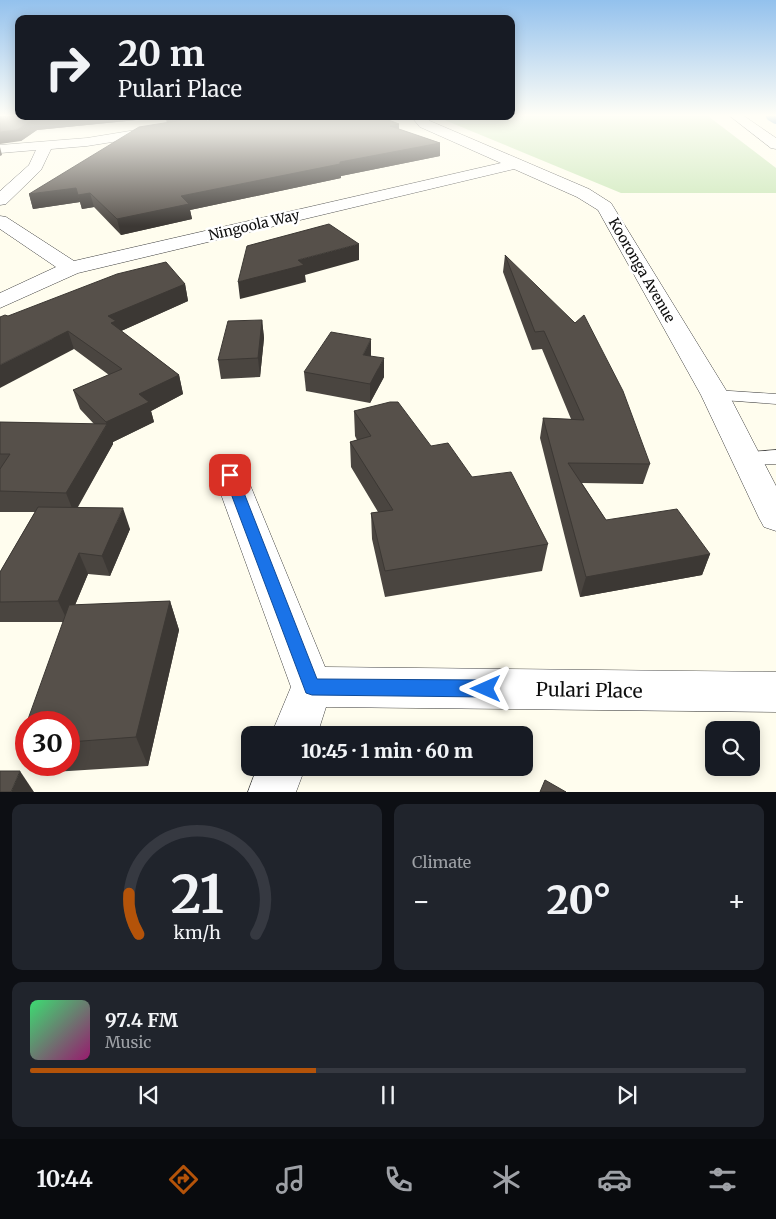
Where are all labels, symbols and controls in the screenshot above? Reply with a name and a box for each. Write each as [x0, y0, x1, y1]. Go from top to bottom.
text: 20 m [118, 32, 205, 76]
icon: right [35, 35, 100, 100]
text: Pulari Place [118, 75, 242, 103]
street label: Ningoola Way [207, 206, 302, 244]
street label: Kooronga Avenue [605, 214, 679, 326]
pin [209, 454, 251, 496]
icon: arrive [216, 461, 244, 489]
position arrow [459, 662, 511, 714]
street label: Pulari Place [535, 677, 643, 703]
speed limit sign: 30 [15, 711, 80, 776]
map controls [705, 721, 760, 776]
button: search [705, 721, 760, 776]
text: 10:45 · 1 min · 60 m [301, 739, 473, 763]
text: Climate [412, 852, 471, 872]
text: 21 [170, 862, 224, 927]
text: 20° [547, 877, 611, 924]
text: − [412, 883, 431, 919]
text: + [727, 883, 746, 919]
text: km/h [173, 921, 221, 944]
text: 97.4 FM [105, 1008, 178, 1032]
text: Music [105, 1032, 151, 1052]
icon: previous [135, 1081, 163, 1109]
icon: pause [374, 1081, 402, 1109]
icon: next [613, 1081, 641, 1109]
icon: directions [166, 1162, 201, 1197]
icon: music [273, 1162, 308, 1197]
icon: phone [381, 1162, 416, 1197]
icon: climate [489, 1162, 524, 1197]
icon: car [597, 1162, 632, 1197]
icon: filters [705, 1162, 740, 1197]
text: 10:44 [36, 1165, 93, 1193]

